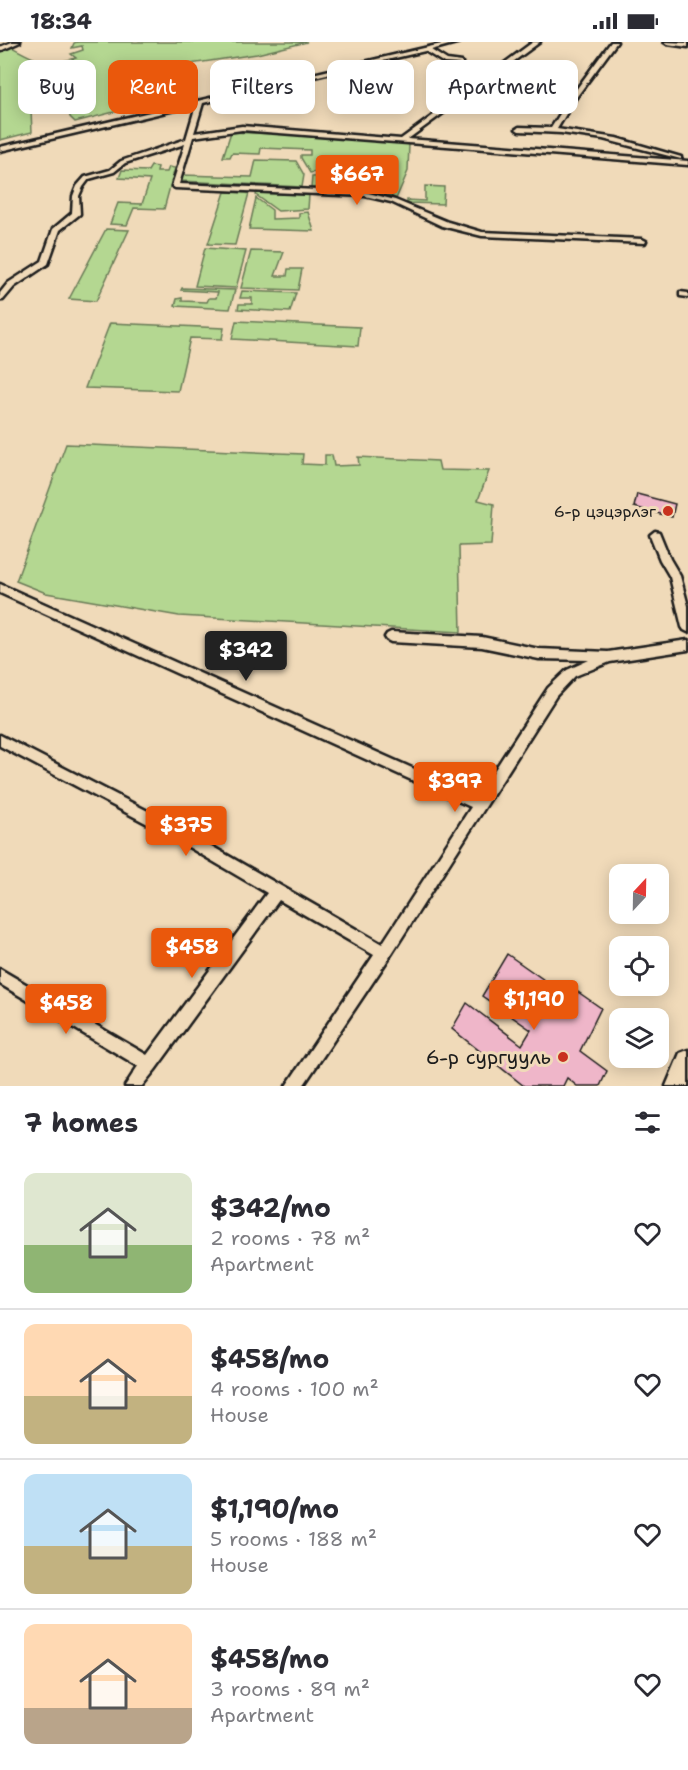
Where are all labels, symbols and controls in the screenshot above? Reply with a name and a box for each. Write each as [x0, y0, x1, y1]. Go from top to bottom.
text: 18:34 [30, 7, 92, 36]
chip: Buy [18, 60, 96, 114]
chip: Rent [108, 60, 198, 114]
chip: Filters [210, 60, 315, 114]
chip: New [327, 60, 414, 114]
chip: Apartment [426, 60, 578, 114]
pin: $667 [321, 155, 393, 206]
text: $667 [330, 161, 384, 187]
place label: 6-р цэцэрлэг [554, 501, 657, 522]
marker: 6-р цэцэрлэг [661, 504, 675, 518]
pin: $342 [210, 631, 282, 682]
text: $342 [219, 637, 273, 663]
pin: $397 [419, 762, 491, 813]
text: $397 [428, 768, 482, 794]
pin: $375 [150, 806, 222, 857]
text: $375 [160, 812, 212, 838]
north arrow [609, 864, 669, 924]
map controls [609, 864, 669, 1068]
pin: $458 [156, 928, 228, 979]
text: $458 [165, 934, 219, 960]
button: locate [609, 936, 669, 996]
pin: $1,190 [485, 980, 583, 1031]
pin: $458 [30, 984, 102, 1035]
text: $1,190 [503, 986, 565, 1012]
text: $458 [39, 990, 93, 1016]
button: layers [609, 1008, 669, 1068]
place label: 6-р сургууль [426, 1044, 551, 1070]
marker: 6-р сургууль [556, 1050, 570, 1064]
text: 7 homes [24, 1105, 138, 1140]
icon: filters [631, 1106, 664, 1139]
text: $342/mo [210, 1190, 331, 1225]
icon: home [72, 1197, 144, 1269]
icon: heart [631, 1217, 664, 1250]
text: 2 rooms · 78 m² [210, 1225, 370, 1251]
text: Apartment [210, 1251, 314, 1277]
text: $458/mo [210, 1341, 329, 1376]
icon: home [72, 1348, 144, 1420]
icon: heart [631, 1368, 664, 1401]
text: 4 rooms · 100 m² [210, 1376, 379, 1402]
text: House [210, 1402, 269, 1428]
text: $1,190/mo [210, 1491, 339, 1526]
icon: home [72, 1498, 144, 1570]
icon: heart [631, 1518, 664, 1551]
text: 5 rooms · 188 m² [210, 1526, 377, 1552]
text: House [210, 1552, 269, 1578]
text: $458/mo [210, 1641, 329, 1676]
icon: home [72, 1648, 144, 1720]
icon: heart [631, 1668, 664, 1701]
text: 3 rooms · 89 m² [210, 1676, 370, 1702]
text: Apartment [210, 1702, 314, 1728]

